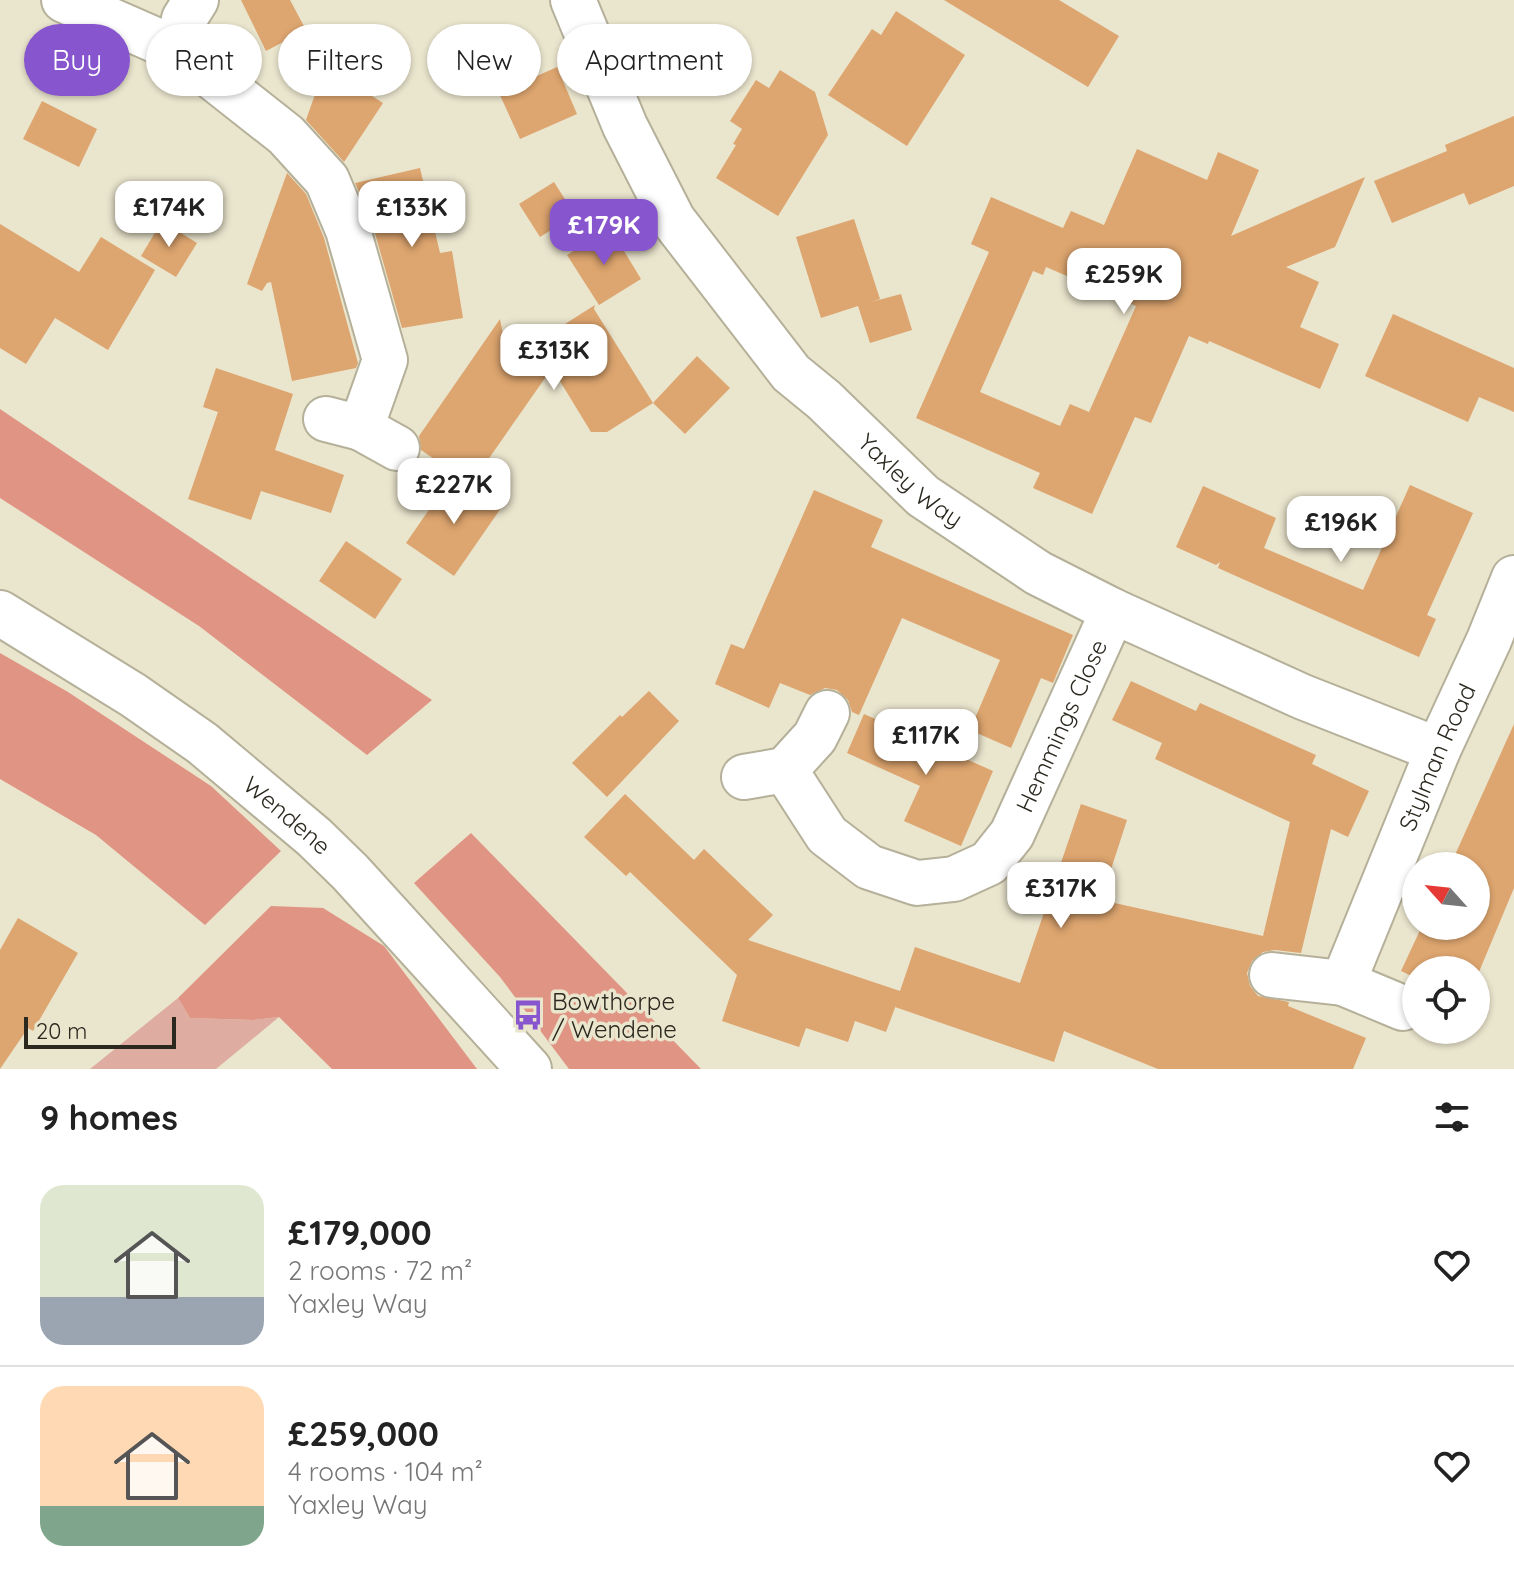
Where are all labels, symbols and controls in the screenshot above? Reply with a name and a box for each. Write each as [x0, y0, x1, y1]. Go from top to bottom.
chip: Buy [24, 24, 130, 96]
chip: Rent [146, 24, 262, 96]
chip: Filters [278, 24, 411, 96]
chip: New [427, 24, 541, 96]
chip: Apartment [557, 24, 752, 96]
pin: £174K [113, 181, 225, 249]
pin: £133K [356, 181, 468, 249]
text: £174K [133, 190, 205, 223]
text: £133K [376, 190, 448, 223]
pin: £179K [548, 199, 660, 267]
text: £179K [568, 208, 640, 241]
pin: £259K [1068, 248, 1180, 316]
text: £259K [1085, 257, 1163, 290]
pin: £313K [498, 324, 610, 392]
text: £313K [518, 333, 590, 366]
street label: Yaxley Way [852, 427, 969, 533]
pin: £227K [398, 458, 510, 526]
text: £227K [415, 467, 493, 500]
pin: £196K [1285, 496, 1397, 564]
text: £196K [1305, 505, 1377, 538]
street label: Hemmings Close [1009, 634, 1113, 817]
street label: Stylman Road [1392, 679, 1482, 835]
pin: £117K [870, 709, 982, 777]
text: £117K [892, 718, 960, 751]
street label: Wendene [237, 769, 338, 861]
north arrow [1402, 852, 1490, 940]
map controls [1402, 852, 1490, 1044]
pin: £317K [1005, 862, 1117, 930]
text: £317K [1025, 871, 1097, 904]
button: locate [1402, 956, 1490, 1044]
place label: Bowthorpe / Wendene [552, 986, 677, 1044]
bus stop icon: Bowthorpe / Wendene [511, 998, 545, 1032]
scale bar [24, 1013, 176, 1049]
text: 20 m [36, 1017, 87, 1045]
icon: filters [1430, 1095, 1474, 1139]
text: 9 homes [40, 1096, 178, 1139]
text: £179,000 [288, 1211, 432, 1254]
icon: home [104, 1217, 200, 1313]
icon: heart [1430, 1243, 1474, 1287]
text: 2 rooms · 72 m² [288, 1254, 472, 1287]
text: Yaxley Way [288, 1287, 428, 1320]
text: £259,000 [288, 1412, 439, 1455]
icon: home [104, 1418, 200, 1514]
icon: heart [1430, 1444, 1474, 1488]
text: 4 rooms · 104 m² [288, 1455, 483, 1488]
text: Yaxley Way [288, 1488, 428, 1521]

